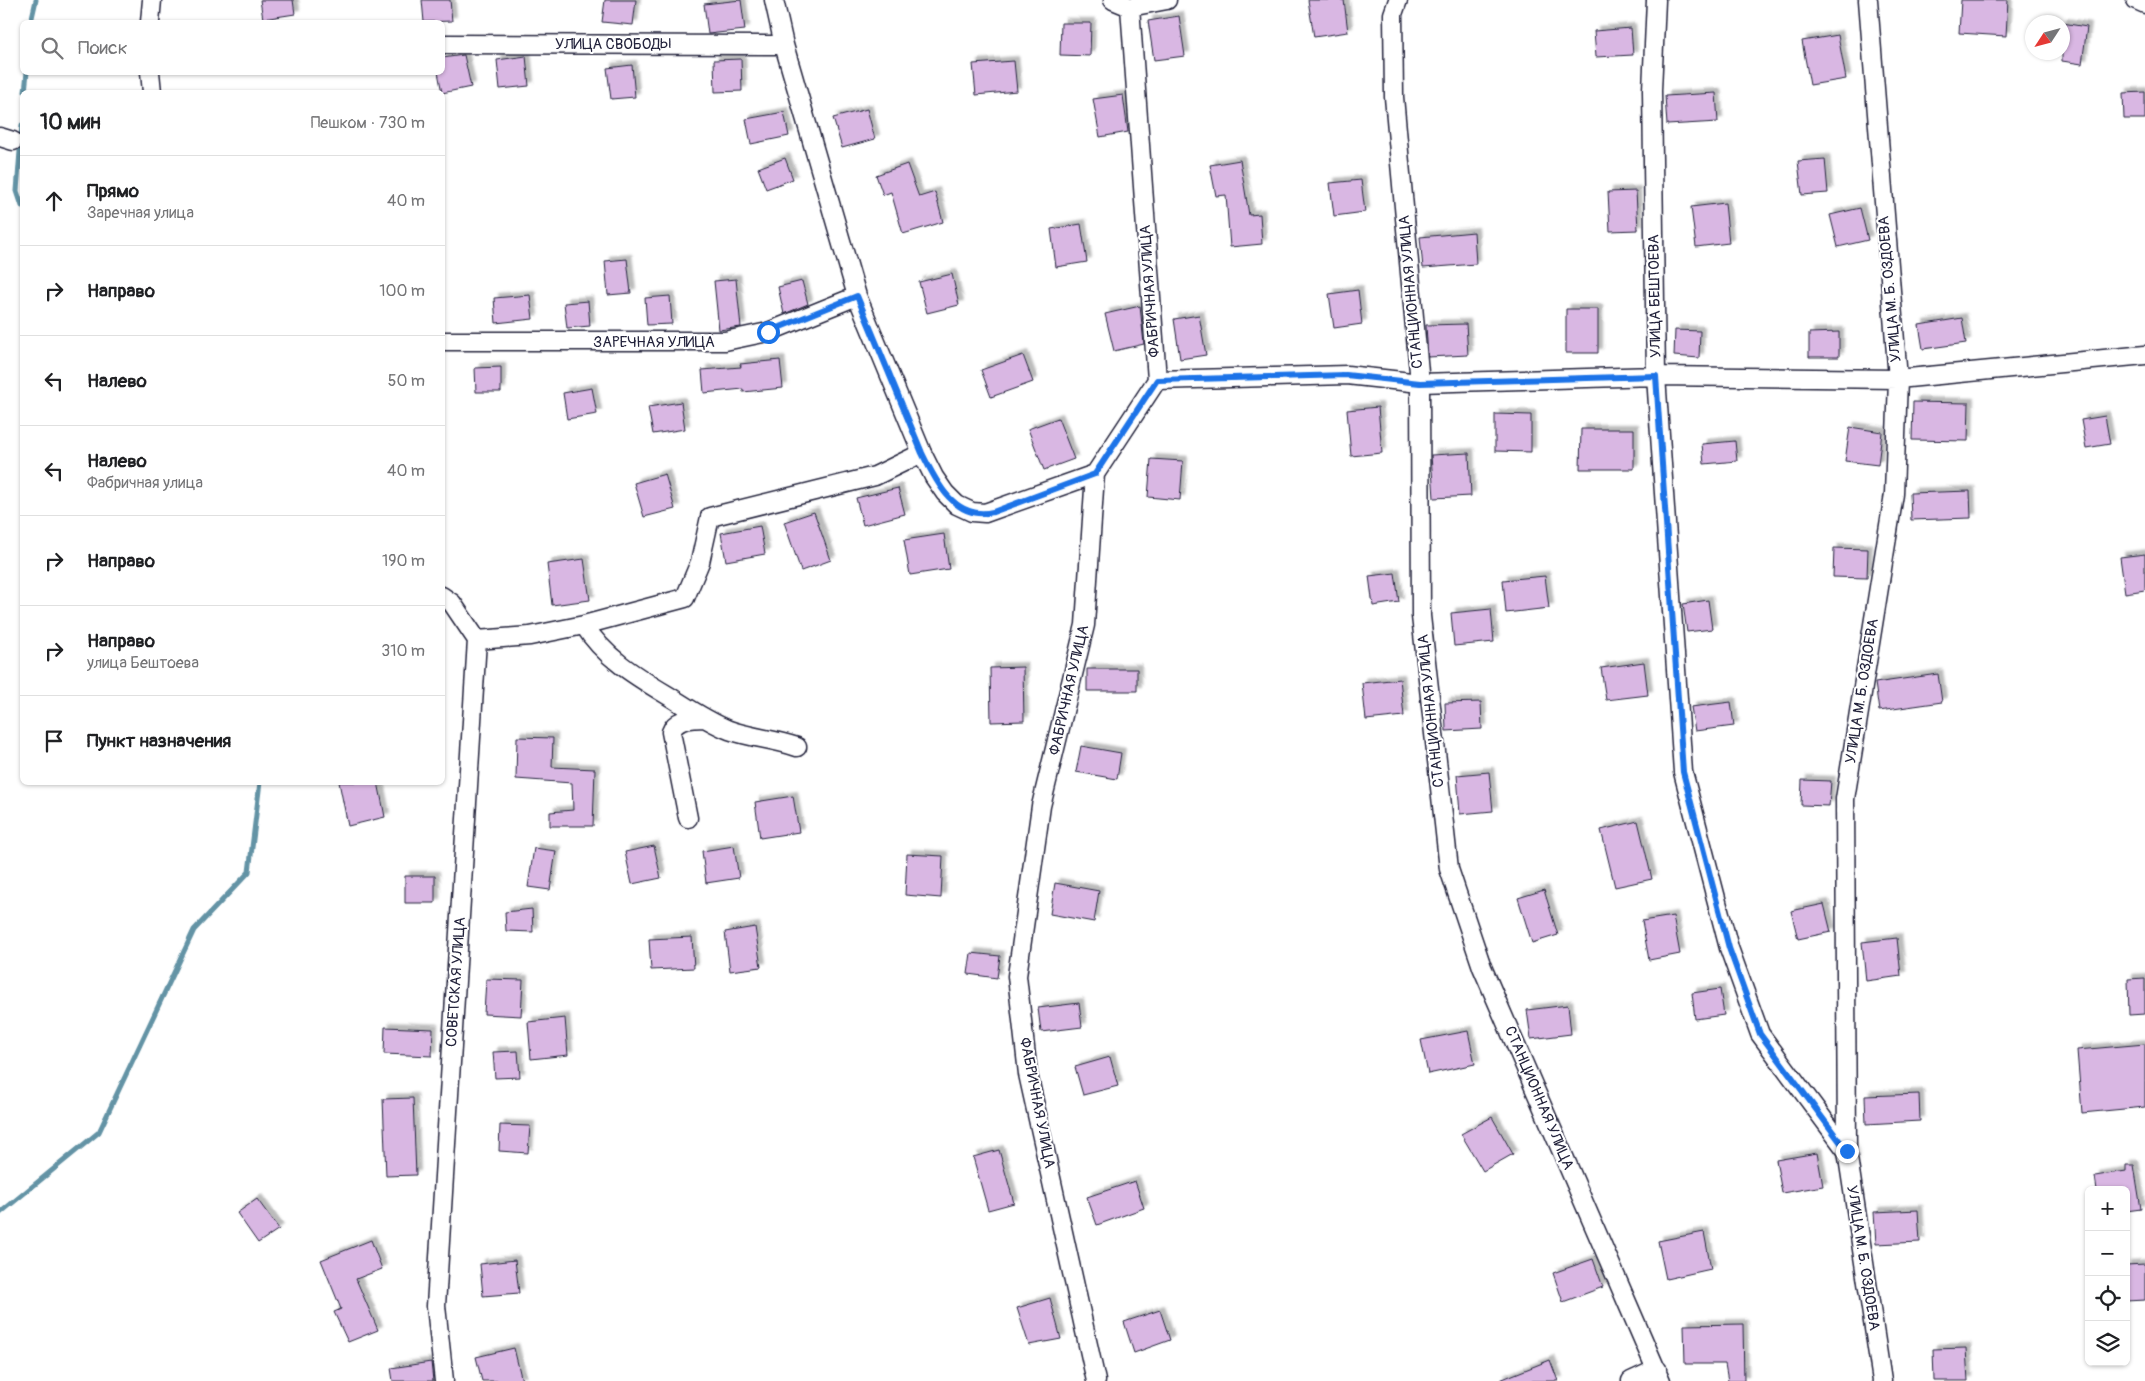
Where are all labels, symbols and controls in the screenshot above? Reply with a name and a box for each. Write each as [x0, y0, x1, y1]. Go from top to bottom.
north arrow [2025, 15, 2070, 60]
search box [20, 20, 445, 75]
icon: search [38, 34, 66, 62]
street label: УЛИЦА СВОБОДЫ [555, 35, 671, 54]
text: Поиск [78, 36, 128, 60]
text: 10 мин [40, 109, 101, 136]
text: Пешком · 730 m [311, 113, 425, 133]
text: Прямо [87, 179, 139, 203]
icon: ahead [40, 187, 68, 215]
text: 40 m [387, 191, 425, 211]
text: Заречная улица [87, 203, 194, 223]
street label: СТАНЦИОННАЯ УЛИЦА [1395, 214, 1427, 370]
street label: УЛИЦА М. Б. ОЗДОЕВА [1874, 215, 1906, 363]
street label: ФАБРИЧНАЯ УЛИЦА [1136, 224, 1164, 358]
street label: УЛИЦА БЕШТОЕВА [1644, 234, 1666, 358]
icon: right [40, 277, 68, 305]
text: Направо [87, 279, 155, 303]
text: 100 m [379, 281, 425, 301]
route start [757, 321, 780, 344]
street label: ЗАРЕЧНАЯ УЛИЦА [593, 333, 715, 352]
icon: left [40, 367, 68, 395]
text: Налево [87, 369, 147, 393]
text: 50 m [388, 371, 425, 391]
text: Налево [87, 449, 147, 473]
icon: left [40, 457, 68, 485]
text: 40 m [387, 461, 425, 481]
text: Фабричная улица [87, 473, 203, 493]
icon: right [40, 547, 68, 575]
text: Направо [87, 549, 155, 573]
text: 190 m [382, 551, 425, 571]
street label: УЛИЦА М. Б. ОЗДОЕВА [1841, 617, 1883, 765]
street label: ФАБРИЧНАЯ УЛИЦА [1045, 623, 1093, 757]
text: Направо [87, 629, 155, 653]
street label: СТАНЦИОННАЯ УЛИЦА [1413, 633, 1448, 789]
icon: right [40, 637, 68, 665]
text: 310 m [381, 641, 425, 661]
text: улица Бештоева [87, 653, 199, 673]
icon: arrive [40, 727, 68, 755]
text: Пункт назначения [87, 729, 231, 753]
street label: СОВЕТСКАЯ УЛИЦА [442, 916, 470, 1048]
street label: СТАНЦИОННАЯ УЛИЦА [1500, 1023, 1578, 1173]
street label: ФАБРИЧНАЯ УЛИЦА [1015, 1036, 1059, 1170]
route end [1836, 1140, 1859, 1163]
street label: УЛИЦА М. Б. ОЗДОЕВА [1842, 1184, 1884, 1332]
map controls [2085, 1186, 2130, 1366]
button: + [2085, 1186, 2130, 1231]
button: − [2085, 1231, 2130, 1276]
button: locate [2085, 1276, 2130, 1321]
button: layers [2085, 1321, 2130, 1366]

